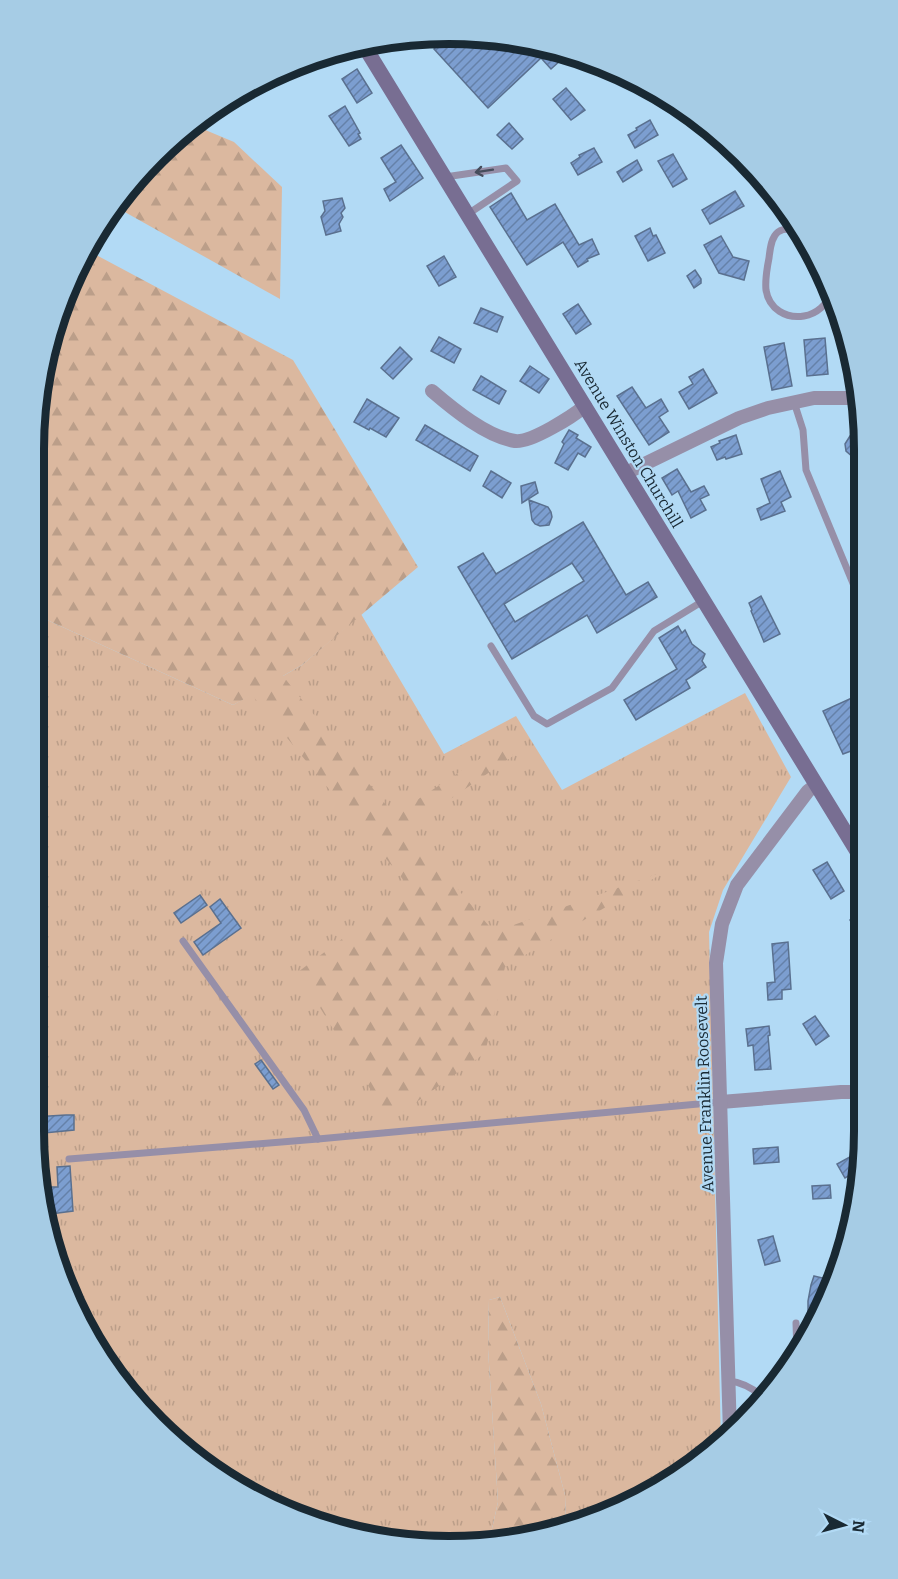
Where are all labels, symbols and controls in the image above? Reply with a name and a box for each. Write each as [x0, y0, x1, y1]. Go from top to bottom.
one-way arrow [474, 166, 494, 177]
street label: Avenue Winston Churchill [570, 355, 687, 532]
street label: Avenue Franklin Roosevelt [692, 995, 717, 1193]
north arrow [814, 1495, 874, 1555]
text: N [848, 1519, 869, 1534]

